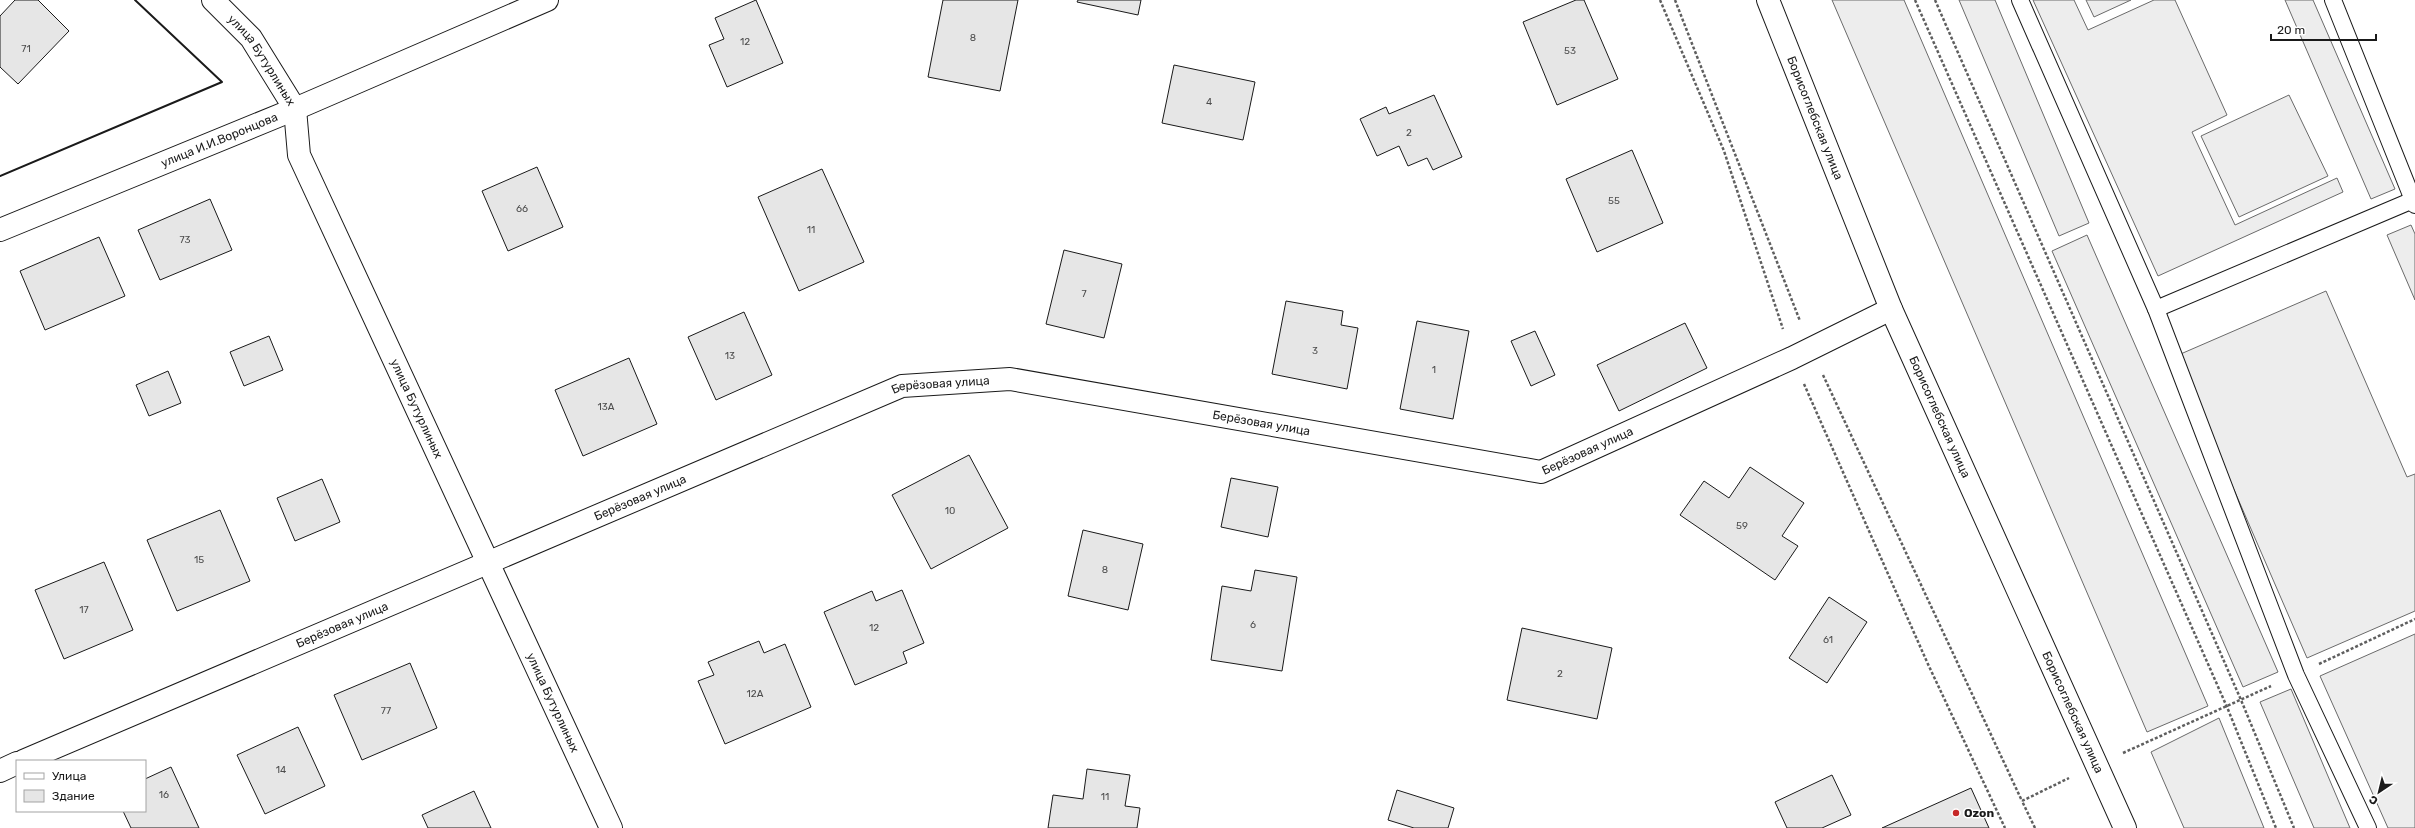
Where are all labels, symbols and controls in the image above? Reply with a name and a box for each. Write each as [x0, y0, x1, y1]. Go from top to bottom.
street label: улица Бутурлиных [225, 12, 298, 109]
scale bar [2271, 16, 2376, 42]
text: 20 m [2277, 23, 2305, 37]
house number: 8 [970, 32, 976, 44]
house number: 12 [740, 36, 750, 48]
house number: 71 [21, 43, 31, 55]
house number: 53 [1564, 45, 1576, 57]
street label: Борисоглебская улица [1784, 54, 1846, 182]
house number: 4 [1206, 96, 1212, 108]
street label: улица И.И.Воронцова [159, 110, 280, 170]
house number: 2 [1406, 127, 1412, 139]
house number: 55 [1608, 195, 1620, 207]
house number: 66 [516, 203, 528, 215]
house number: 11 [807, 224, 815, 236]
house number: 73 [179, 234, 191, 246]
house number: 7 [1081, 288, 1087, 300]
house number: 3 [1312, 345, 1318, 357]
house number: 13 [725, 350, 735, 362]
street label: Борисоглебская улица [1906, 354, 1973, 480]
street label: улица Бутурлиных [387, 357, 446, 461]
house number: 1 [1432, 364, 1436, 376]
street label: Берёзовая улица [889, 373, 990, 397]
house number: 13А [598, 401, 615, 413]
street label: Берёзовая улица [1211, 408, 1311, 438]
street label: Берёзовая улица [1540, 424, 1635, 478]
street label: Берёзовая улица [592, 472, 688, 524]
house number: 10 [945, 505, 955, 517]
house number: 59 [1736, 520, 1748, 532]
house number: 15 [194, 554, 204, 566]
house number: 8 [1102, 564, 1108, 576]
street label: Берёзовая улица [294, 599, 390, 651]
house number: 17 [79, 604, 89, 616]
house number: 6 [1250, 619, 1256, 631]
house number: 12 [869, 622, 879, 634]
house number: 61 [1823, 634, 1833, 646]
street label: Борисоглебская улица [2039, 649, 2106, 775]
street label: улица Бутурлиных [524, 651, 582, 755]
house number: 2 [1557, 668, 1563, 680]
house number: 12А [747, 688, 764, 700]
house number: 77 [381, 705, 391, 717]
legend [16, 760, 146, 812]
house number: 14 [276, 764, 286, 776]
text: Улица [52, 769, 86, 783]
north arrow [2359, 772, 2399, 812]
text: Здание [52, 789, 95, 803]
house number: 16 [159, 789, 169, 801]
house number: 11 [1101, 791, 1109, 803]
text: С [2366, 792, 2380, 807]
place label: Ozon [1964, 806, 1994, 820]
marker: Ozon [1951, 808, 1961, 818]

